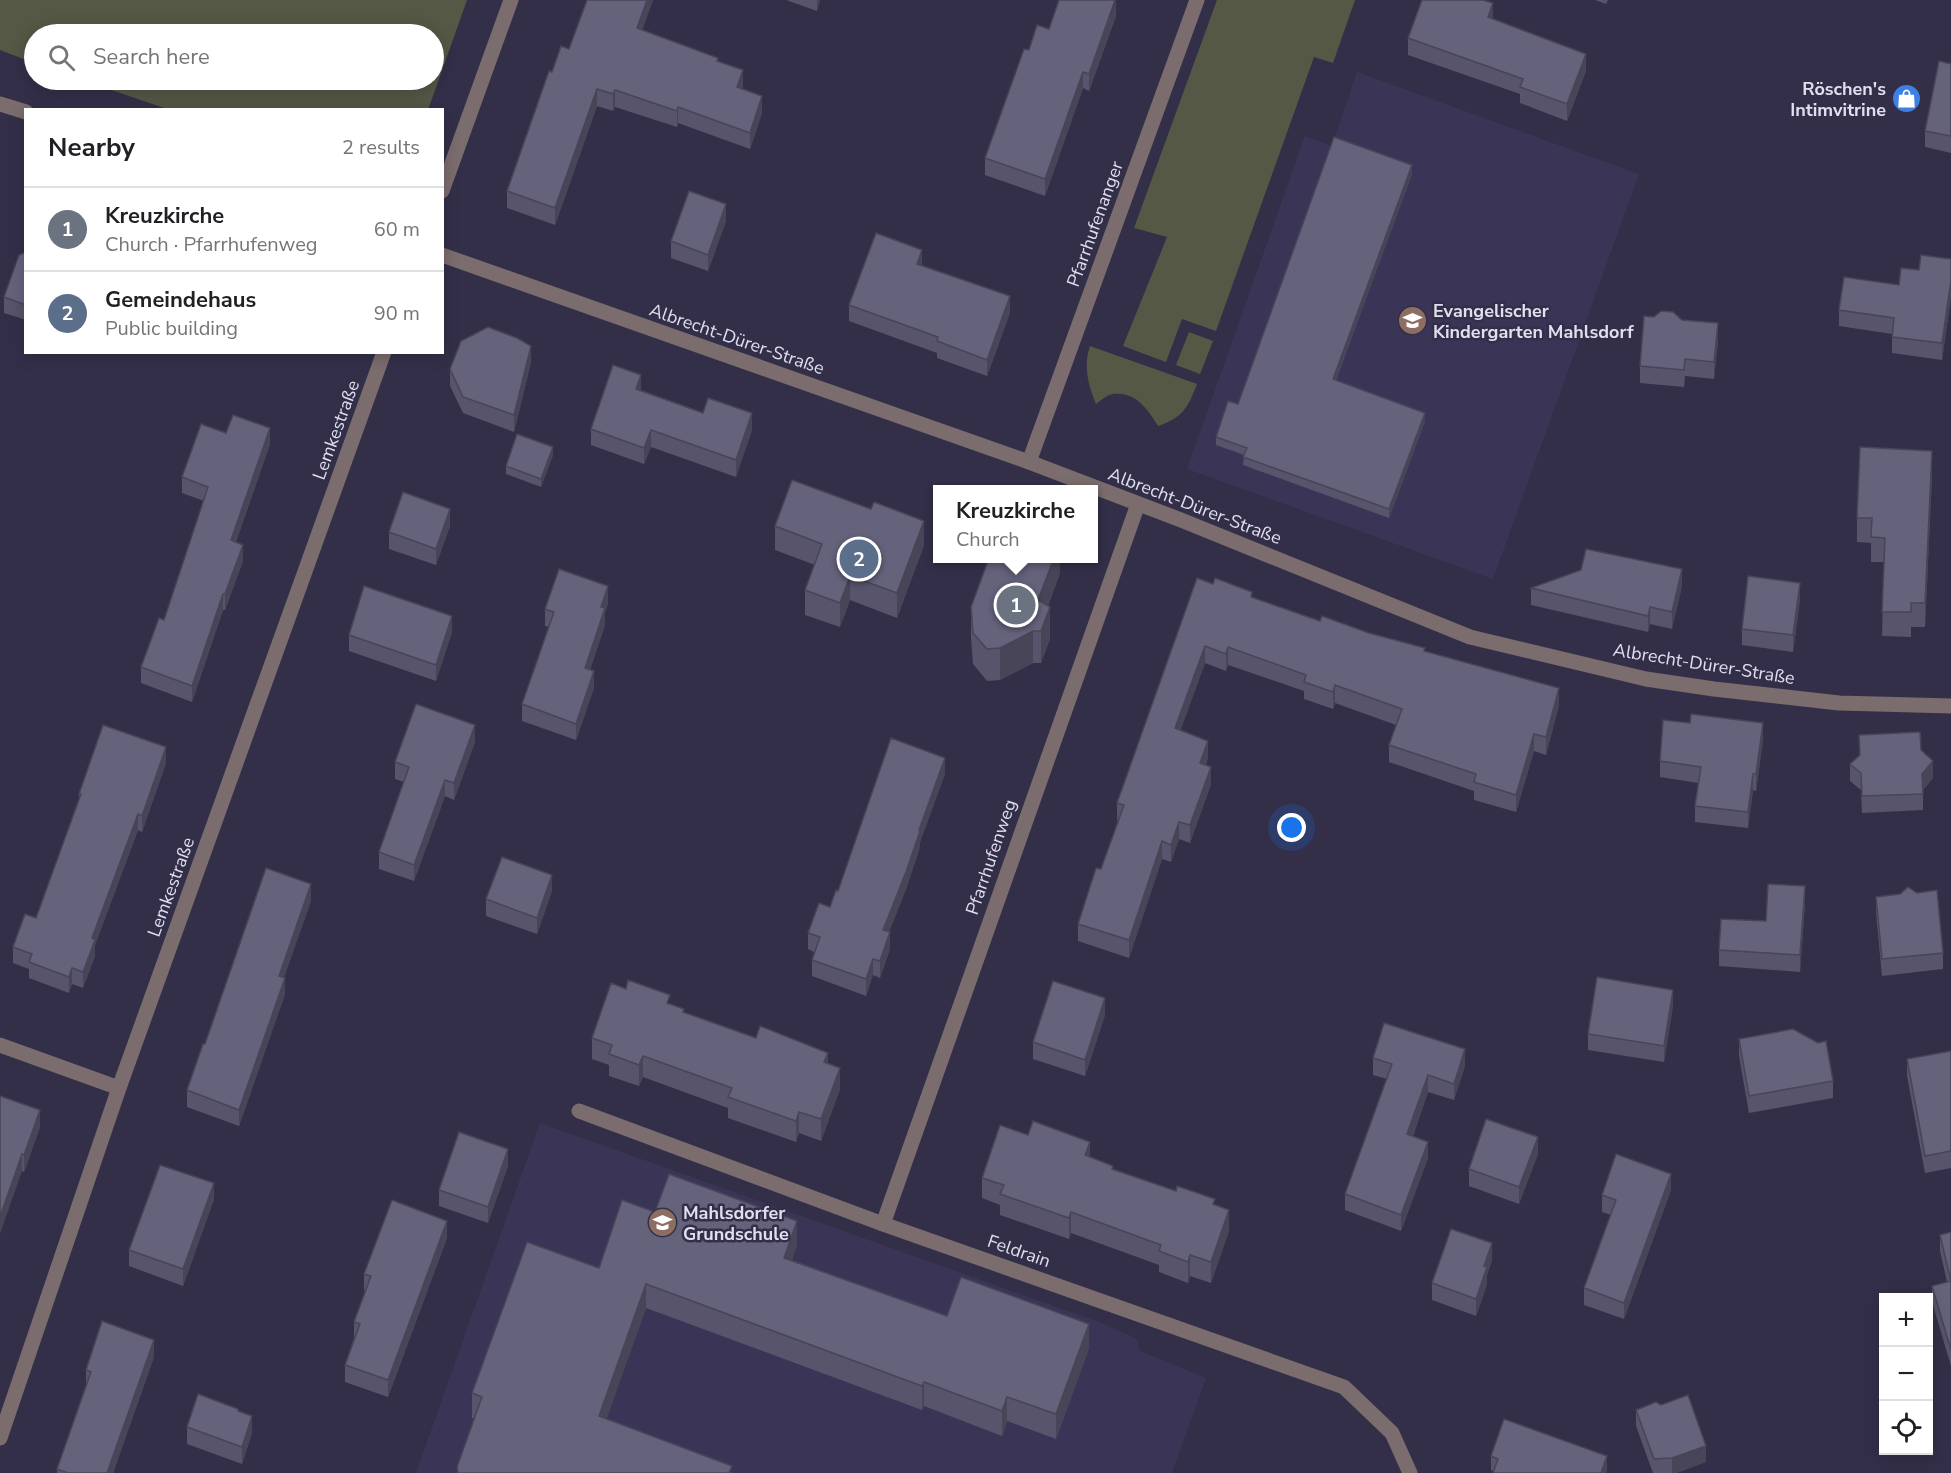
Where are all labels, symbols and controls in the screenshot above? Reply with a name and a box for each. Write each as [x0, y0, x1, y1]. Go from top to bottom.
search box [24, 24, 444, 90]
icon: search [45, 41, 78, 74]
text: Search here [93, 42, 210, 72]
place label: Röschen's Intimvitrine [1790, 77, 1886, 122]
shop icon: Röschen's Intimvitrine [1891, 83, 1923, 115]
text: Nearby [48, 130, 135, 165]
text: 2 results [342, 134, 420, 161]
street label: Pfarrhufenanger [1061, 157, 1129, 290]
text: Kreuzkirche [105, 201, 224, 231]
text: 1 [62, 216, 74, 243]
text: 60 m [374, 216, 420, 243]
text: Church · Pfarrhufenweg [105, 231, 318, 258]
text: Gemeindehaus [105, 285, 256, 315]
street label: Albrecht-Dürer-Straße [646, 298, 828, 380]
place label: Evangelischer Kindergarten Mahlsdorf [1433, 299, 1634, 344]
text: 2 [62, 300, 74, 327]
text: 90 m [374, 300, 420, 327]
school or university icon: Evangelischer Kindergarten Mahlsdorf [1396, 305, 1428, 337]
text: Public building [105, 315, 238, 342]
street label: Lemkestraße [307, 377, 365, 483]
street label: Albrecht-Dürer-Straße [1105, 462, 1285, 550]
popup [933, 485, 1098, 563]
text: Kreuzkirche [956, 496, 1075, 526]
text: Church [956, 526, 1020, 553]
pin: 2 [840, 536, 878, 582]
pin: 1 [996, 582, 1036, 628]
street label: Albrecht-Dürer-Straße [1611, 638, 1797, 690]
street label: Pfarrhufenweg [960, 796, 1022, 918]
your location [1277, 813, 1306, 842]
street label: Lemkestraße [142, 834, 200, 940]
place label: Mahlsdorfer Grundschule [683, 1201, 789, 1246]
school or university icon: Mahlsdorfer Grundschule [646, 1207, 678, 1239]
street label: Feldrain [984, 1229, 1054, 1273]
map controls [1879, 1293, 1933, 1455]
button: + [1879, 1293, 1933, 1347]
button: − [1879, 1347, 1933, 1401]
button: locate [1879, 1401, 1933, 1455]

